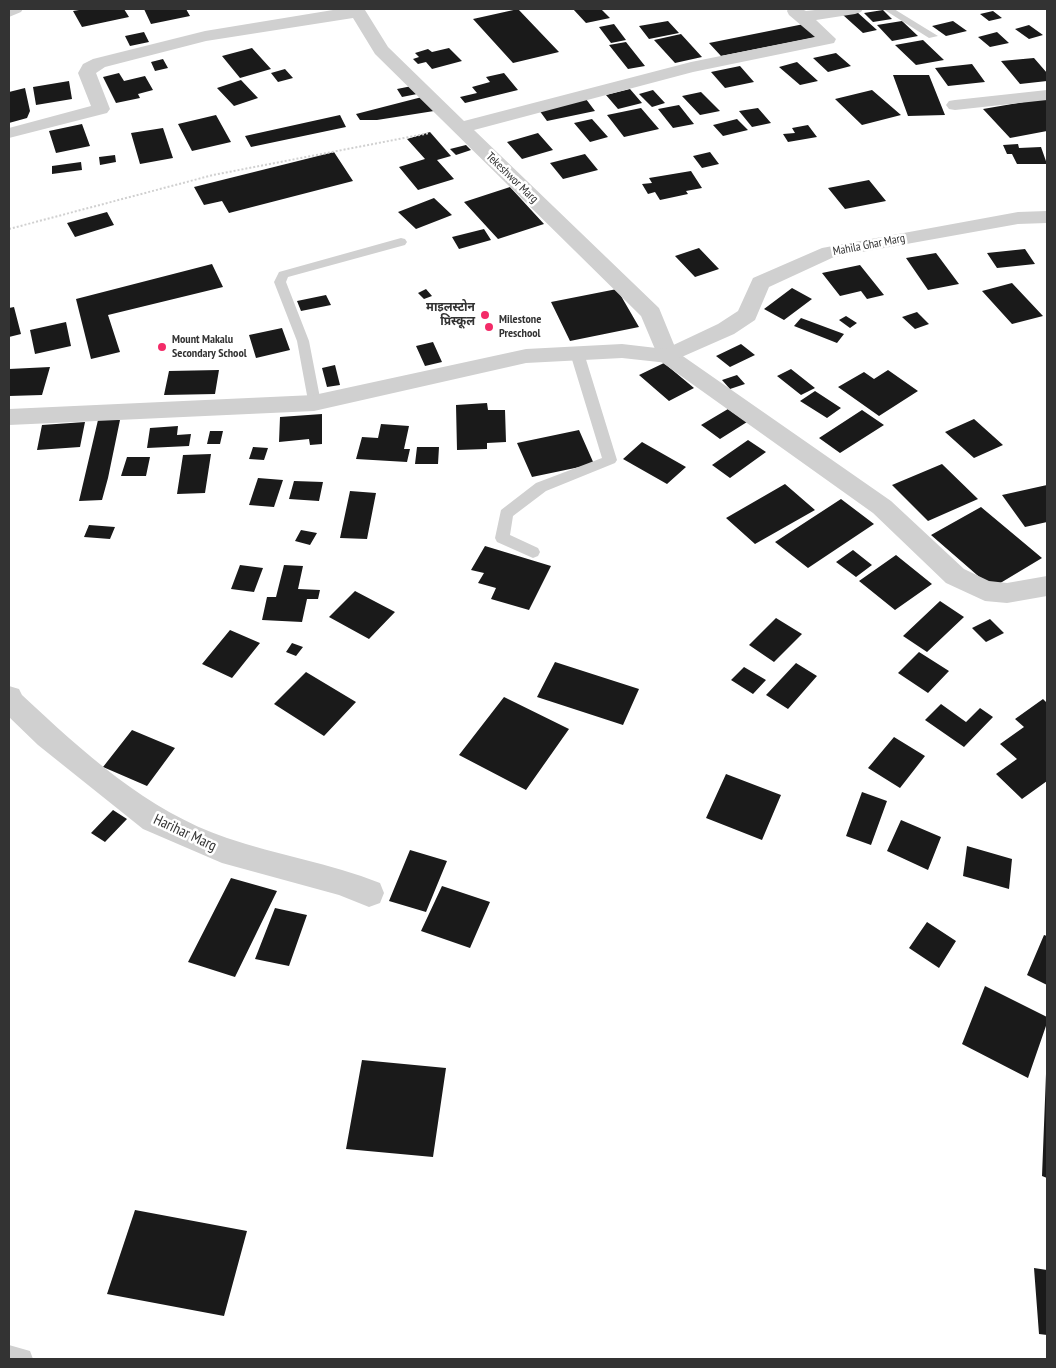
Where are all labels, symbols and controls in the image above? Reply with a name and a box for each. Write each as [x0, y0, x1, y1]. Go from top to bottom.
street label: Tekeshwor Marg [483, 150, 541, 206]
street label: Mahila Ghar Marg [832, 231, 906, 259]
place label: माइलस्टोन प्रिस्कूल [426, 301, 475, 329]
marker: माइलस्टोन प्रिस्कूल [479, 309, 491, 321]
place label: Milestone Preschool [499, 313, 541, 341]
marker: Milestone Preschool [483, 321, 495, 333]
place label: Mount Makalu Secondary School [172, 333, 247, 361]
marker: Mount Makalu Secondary School [156, 341, 168, 353]
street label: Harihar Marg [151, 811, 219, 855]

